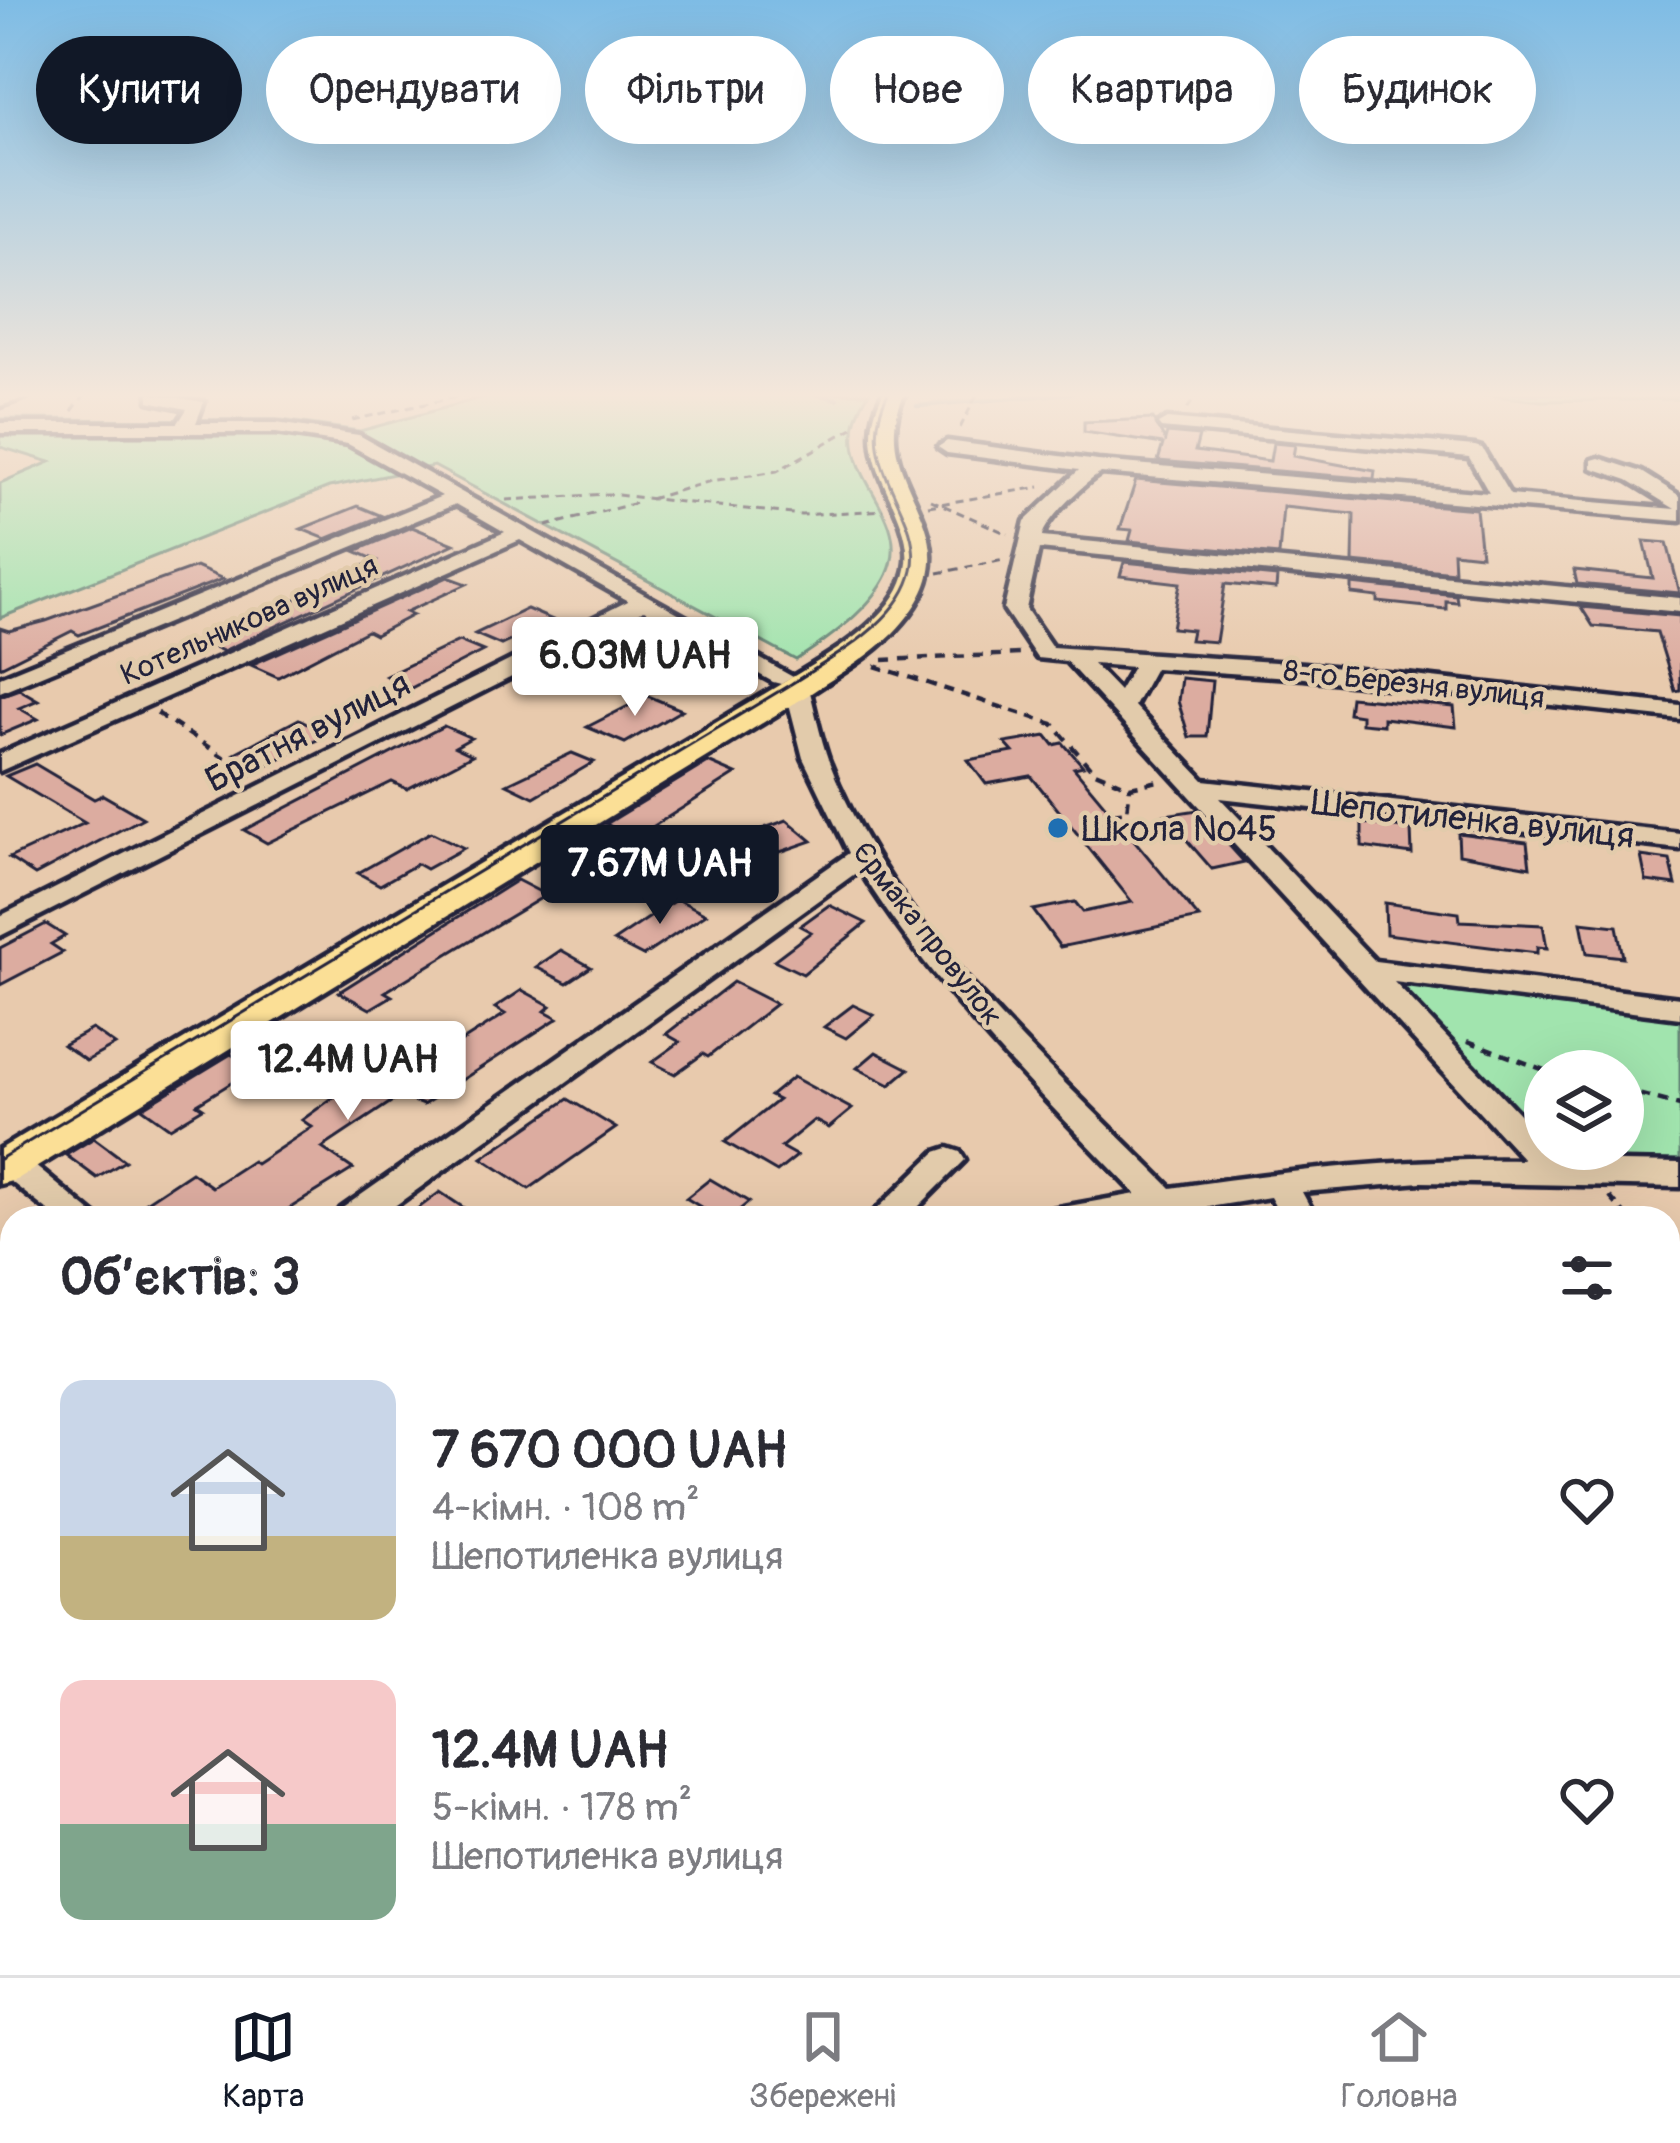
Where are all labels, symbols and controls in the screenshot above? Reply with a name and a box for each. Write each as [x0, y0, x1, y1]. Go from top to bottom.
chip: Купити [36, 36, 242, 144]
chip: Орендувати [266, 36, 561, 144]
chip: Фільтри [585, 36, 806, 144]
chip: Нове [830, 36, 1004, 144]
chip: Квартира [1028, 36, 1275, 144]
chip: Будинок [1299, 36, 1536, 144]
street label: Котельникова вулиця [115, 547, 383, 694]
pin: 6.03M UAH [498, 617, 772, 719]
text: 6.03M UAH [539, 631, 731, 680]
street label: 8-го Березня вулиця [1282, 652, 1546, 717]
street label: Братня вулиця [198, 662, 418, 803]
street label: Шепотиленка вулиця [1309, 780, 1636, 859]
place label: Школа №45 [1082, 807, 1277, 852]
marker: Школа №45 [1045, 815, 1071, 841]
pin: 7.67M UAH [523, 825, 797, 927]
street label: Єрмака провулок [845, 835, 1011, 1033]
text: 7.67M UAH [568, 839, 752, 888]
pin: 12.4M UAH [211, 1021, 485, 1123]
text: 12.4M UAH [258, 1035, 438, 1084]
map controls [1524, 1050, 1644, 1170]
button: layers [1524, 1050, 1644, 1170]
icon: filters [1554, 1245, 1620, 1311]
text: Об’єктів: 3 [60, 1246, 300, 1310]
text: 7 670 000 UAH [432, 1419, 787, 1483]
icon: home [156, 1428, 300, 1572]
icon: heart [1554, 1467, 1620, 1533]
text: 4-кімн. · 108 m² [432, 1483, 700, 1532]
text: Шепотиленка вулиця [432, 1532, 783, 1581]
text: 12.4M UAH [432, 1719, 668, 1783]
icon: home [156, 1728, 300, 1872]
icon: heart [1554, 1767, 1620, 1833]
text: 5-кімн. · 178 m² [432, 1783, 692, 1832]
text: Шепотиленка вулиця [432, 1832, 783, 1881]
tab: Карта [222, 2004, 304, 2117]
tab: Збережені [749, 2004, 896, 2117]
tab: Головна [1341, 2004, 1457, 2117]

